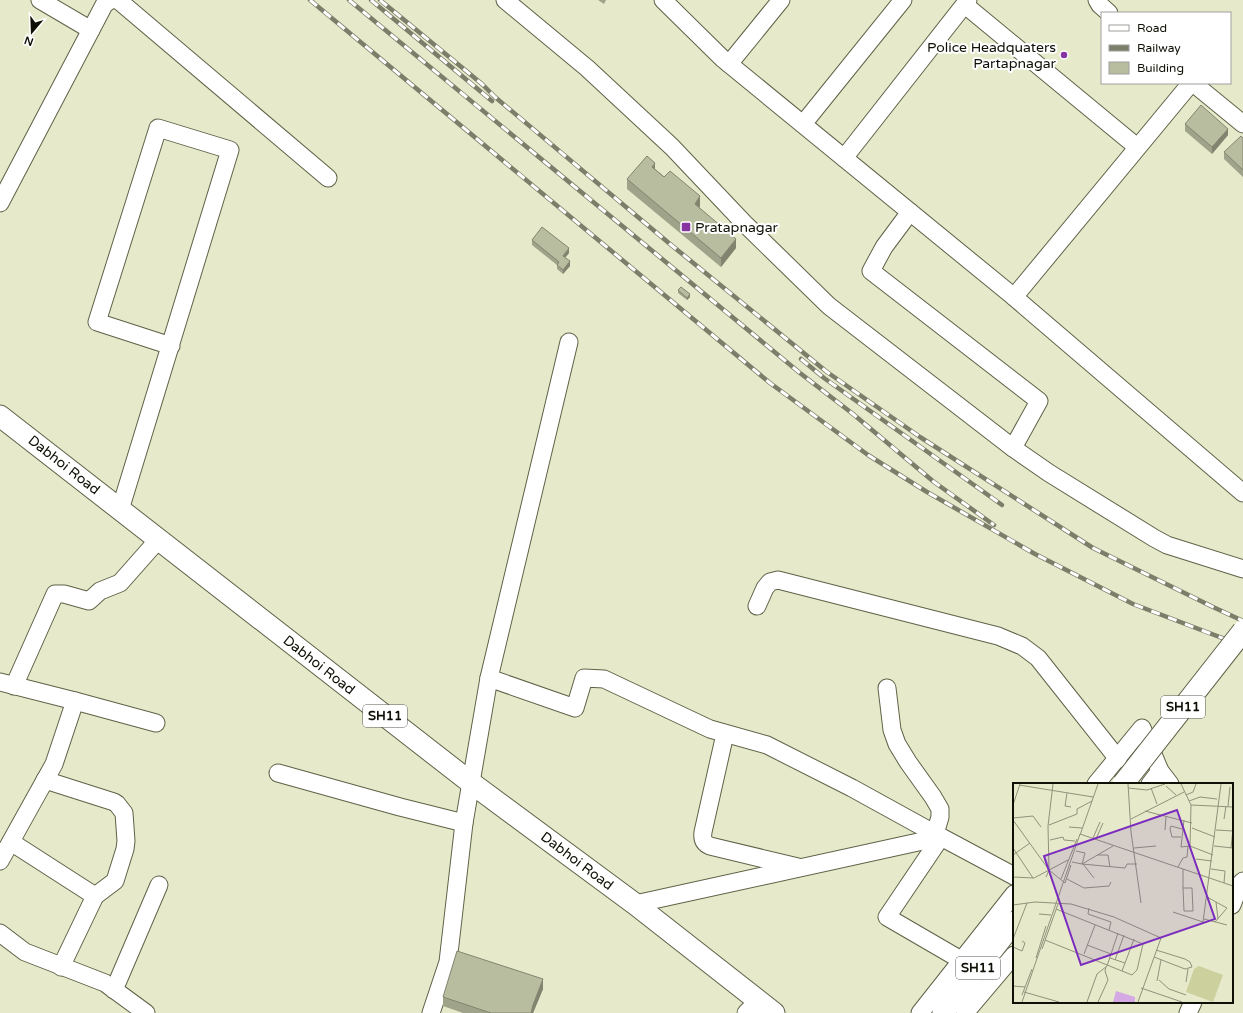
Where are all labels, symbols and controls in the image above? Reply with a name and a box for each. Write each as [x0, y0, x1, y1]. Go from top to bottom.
north arrow [12, 12, 52, 52]
legend [1101, 12, 1231, 84]
text: Road [1137, 21, 1167, 35]
text: N [23, 33, 35, 49]
place label: Police Headquaters Partapnagar [927, 39, 1057, 72]
text: Railway [1137, 41, 1181, 55]
marker: Police Headquaters Partapnagar [1059, 50, 1069, 60]
text: Building [1137, 61, 1184, 75]
place label: Pratapnagar [695, 219, 779, 236]
marker: Pratapnagar [680, 221, 692, 233]
street label: Dabhoi Road [25, 432, 103, 498]
street label: Dabhoi Road [280, 632, 358, 698]
road number: SH11 [1161, 696, 1205, 718]
road number: SH11 [363, 705, 407, 727]
inset map [1013, 783, 1233, 1003]
street label: Dabhoi Road [537, 828, 617, 894]
road number: SH11 [956, 957, 1000, 979]

